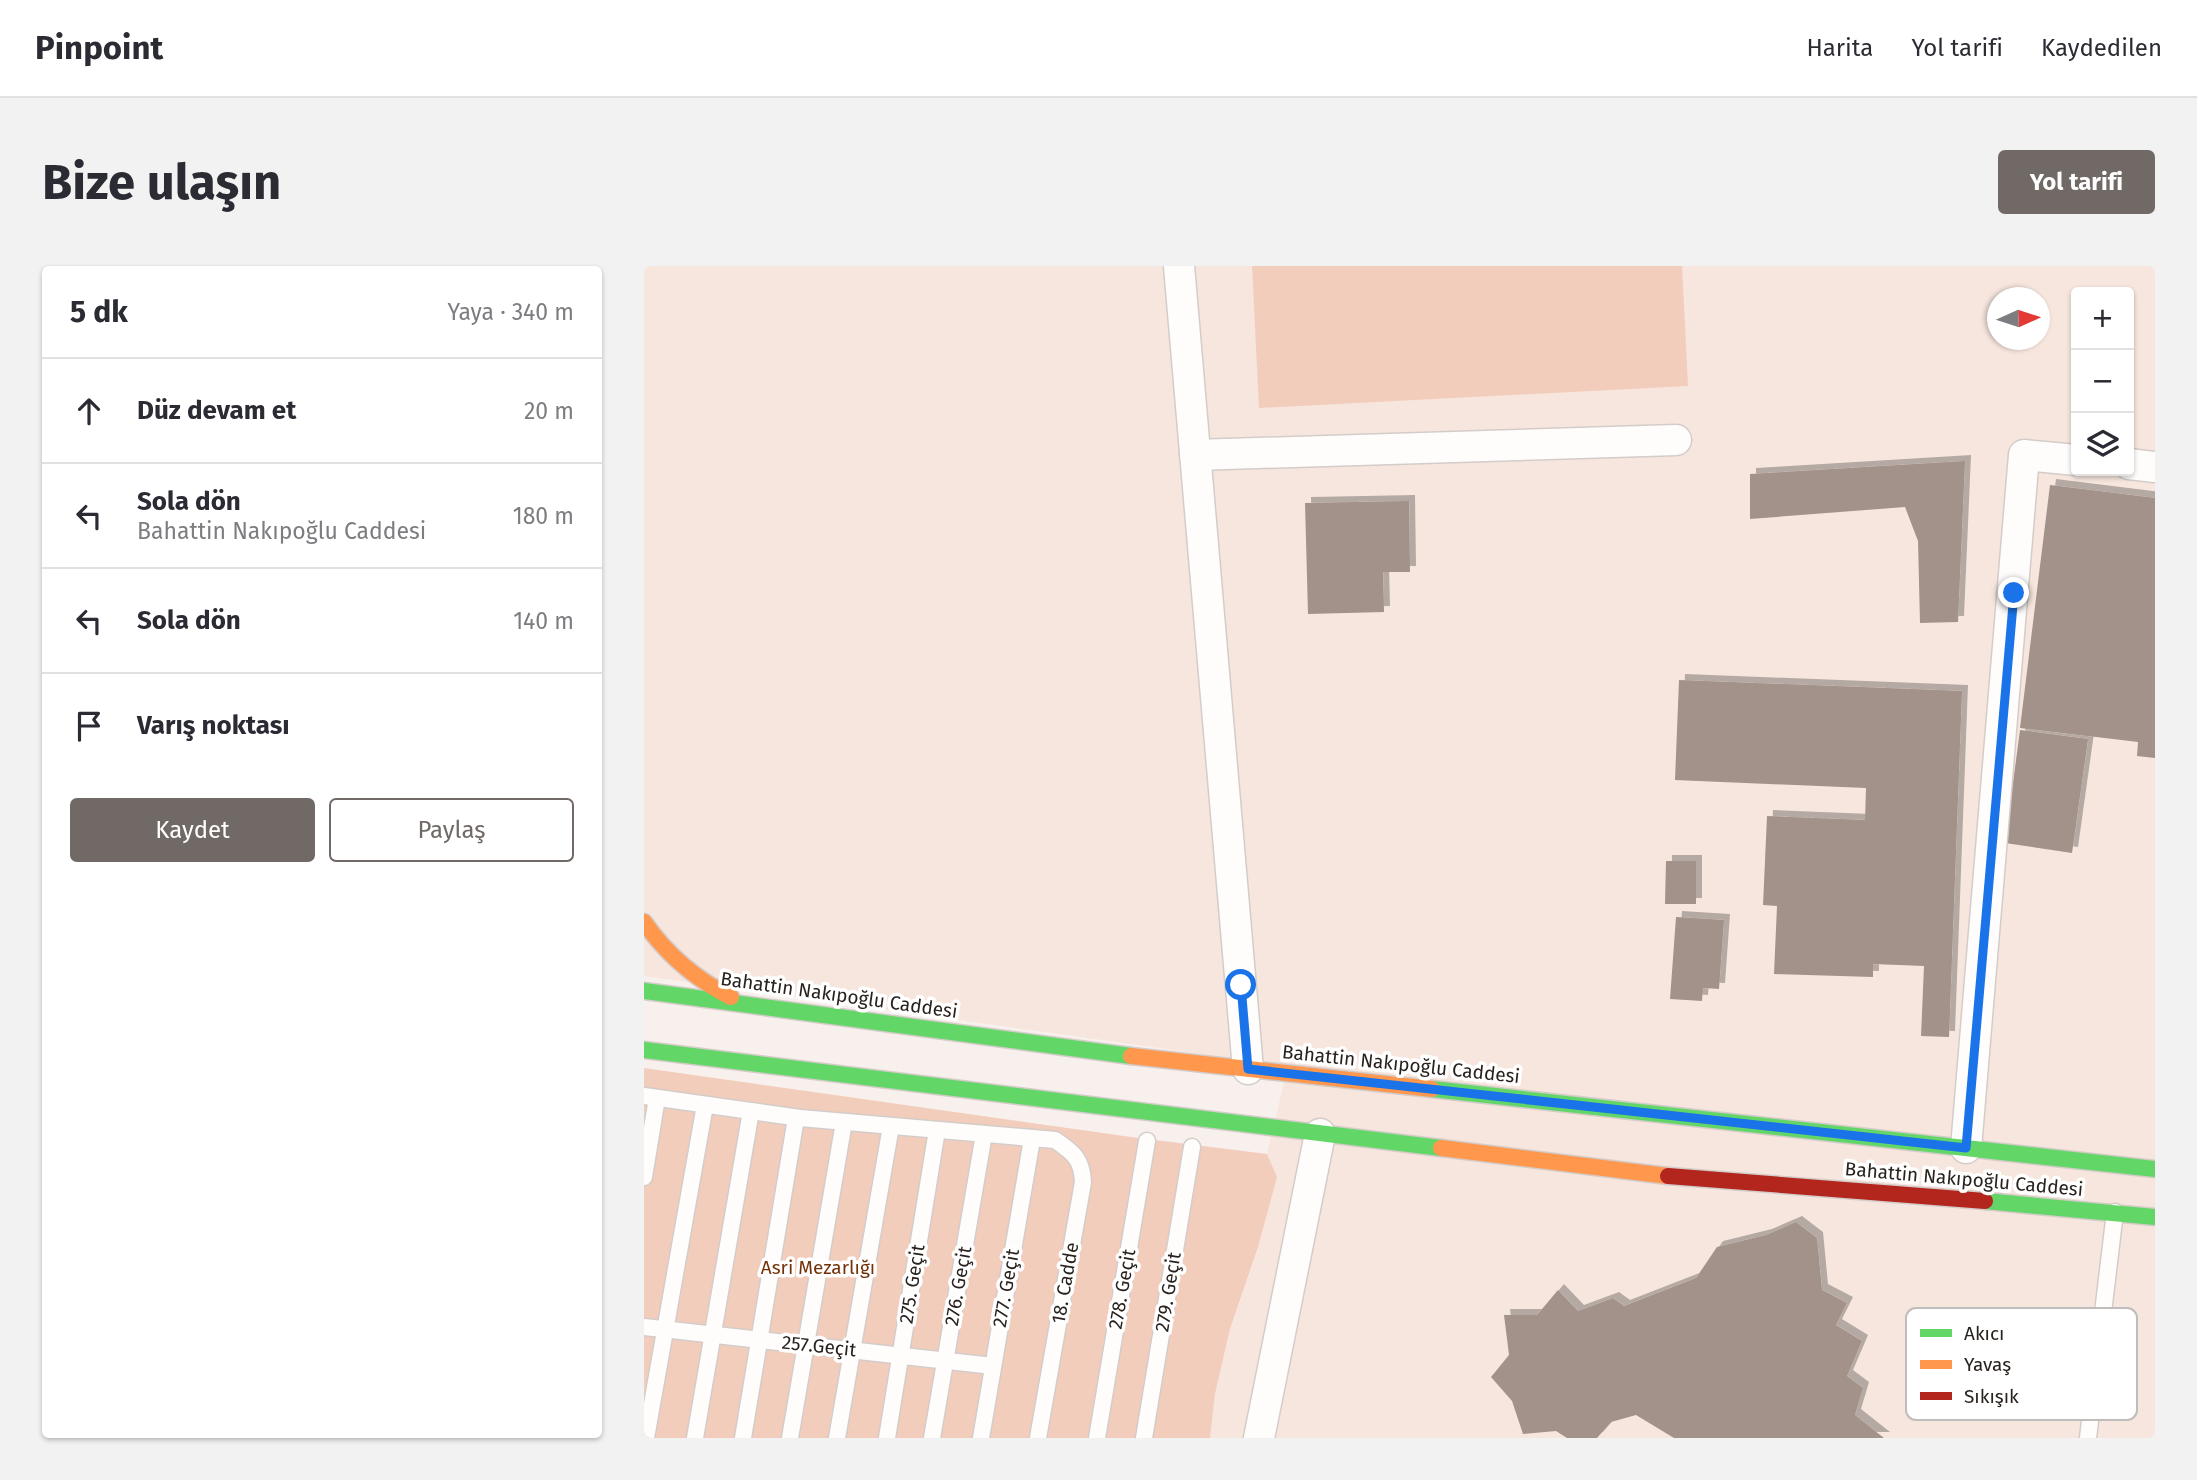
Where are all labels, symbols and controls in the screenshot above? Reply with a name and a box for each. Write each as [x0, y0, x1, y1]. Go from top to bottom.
text: Pinpoint [35, 28, 163, 68]
text: Harita [1806, 34, 1873, 62]
text: Yol tarifi [1911, 34, 2003, 62]
text: Kaydedilen [2041, 34, 2162, 62]
button: Yol tarifi [1998, 150, 2155, 214]
text: Bize ulaşın [42, 153, 281, 212]
north arrow [1987, 287, 2050, 350]
map controls [2071, 287, 2134, 476]
button: + [2071, 287, 2134, 350]
text: 5 dk [70, 294, 128, 330]
text: Yaya · 340 m [448, 298, 574, 326]
button: − [2071, 350, 2134, 413]
icon: ahead [70, 392, 108, 430]
text: Düz devam et [137, 395, 296, 426]
text: 20 m [524, 397, 574, 425]
button: layers [2071, 413, 2134, 476]
text: Sola dön [137, 486, 241, 517]
icon: left [70, 497, 108, 535]
text: 180 m [513, 502, 574, 530]
text: Bahattin Nakıpoğlu Caddesi [137, 517, 426, 545]
route end [1998, 577, 2029, 608]
icon: left [70, 602, 108, 640]
text: Sola dön [137, 605, 241, 636]
text: 140 m [513, 607, 574, 635]
icon: arrive [70, 707, 108, 745]
text: Varış noktası [137, 710, 290, 741]
button: Kaydet [70, 798, 315, 862]
button: Paylaş [329, 798, 574, 862]
street label: Bahattin Nakıpoğlu Caddesi [719, 967, 959, 1023]
route start [1225, 969, 1256, 1000]
street label: Bahattin Nakıpoğlu Caddesi [1281, 1040, 1521, 1088]
street label: Bahattin Nakıpoğlu Caddesi [1844, 1157, 2084, 1201]
street label: 18. Cadde [1047, 1241, 1083, 1325]
street label: 275. Geçit [894, 1242, 930, 1325]
street label: 276. Geçit [940, 1244, 976, 1328]
street label: 277. Geçit [988, 1247, 1024, 1329]
street label: 278. Geçit [1104, 1247, 1140, 1331]
street label: 279. Geçit [1150, 1250, 1186, 1334]
park label: Asri Mezarlığı [761, 1256, 875, 1279]
legend [1906, 1308, 2137, 1420]
text: Akıcı [1964, 1322, 2004, 1345]
street label: 257.Geçit [781, 1331, 857, 1361]
text: Yavaş [1964, 1353, 2011, 1376]
text: Sıkışık [1964, 1385, 2019, 1408]

